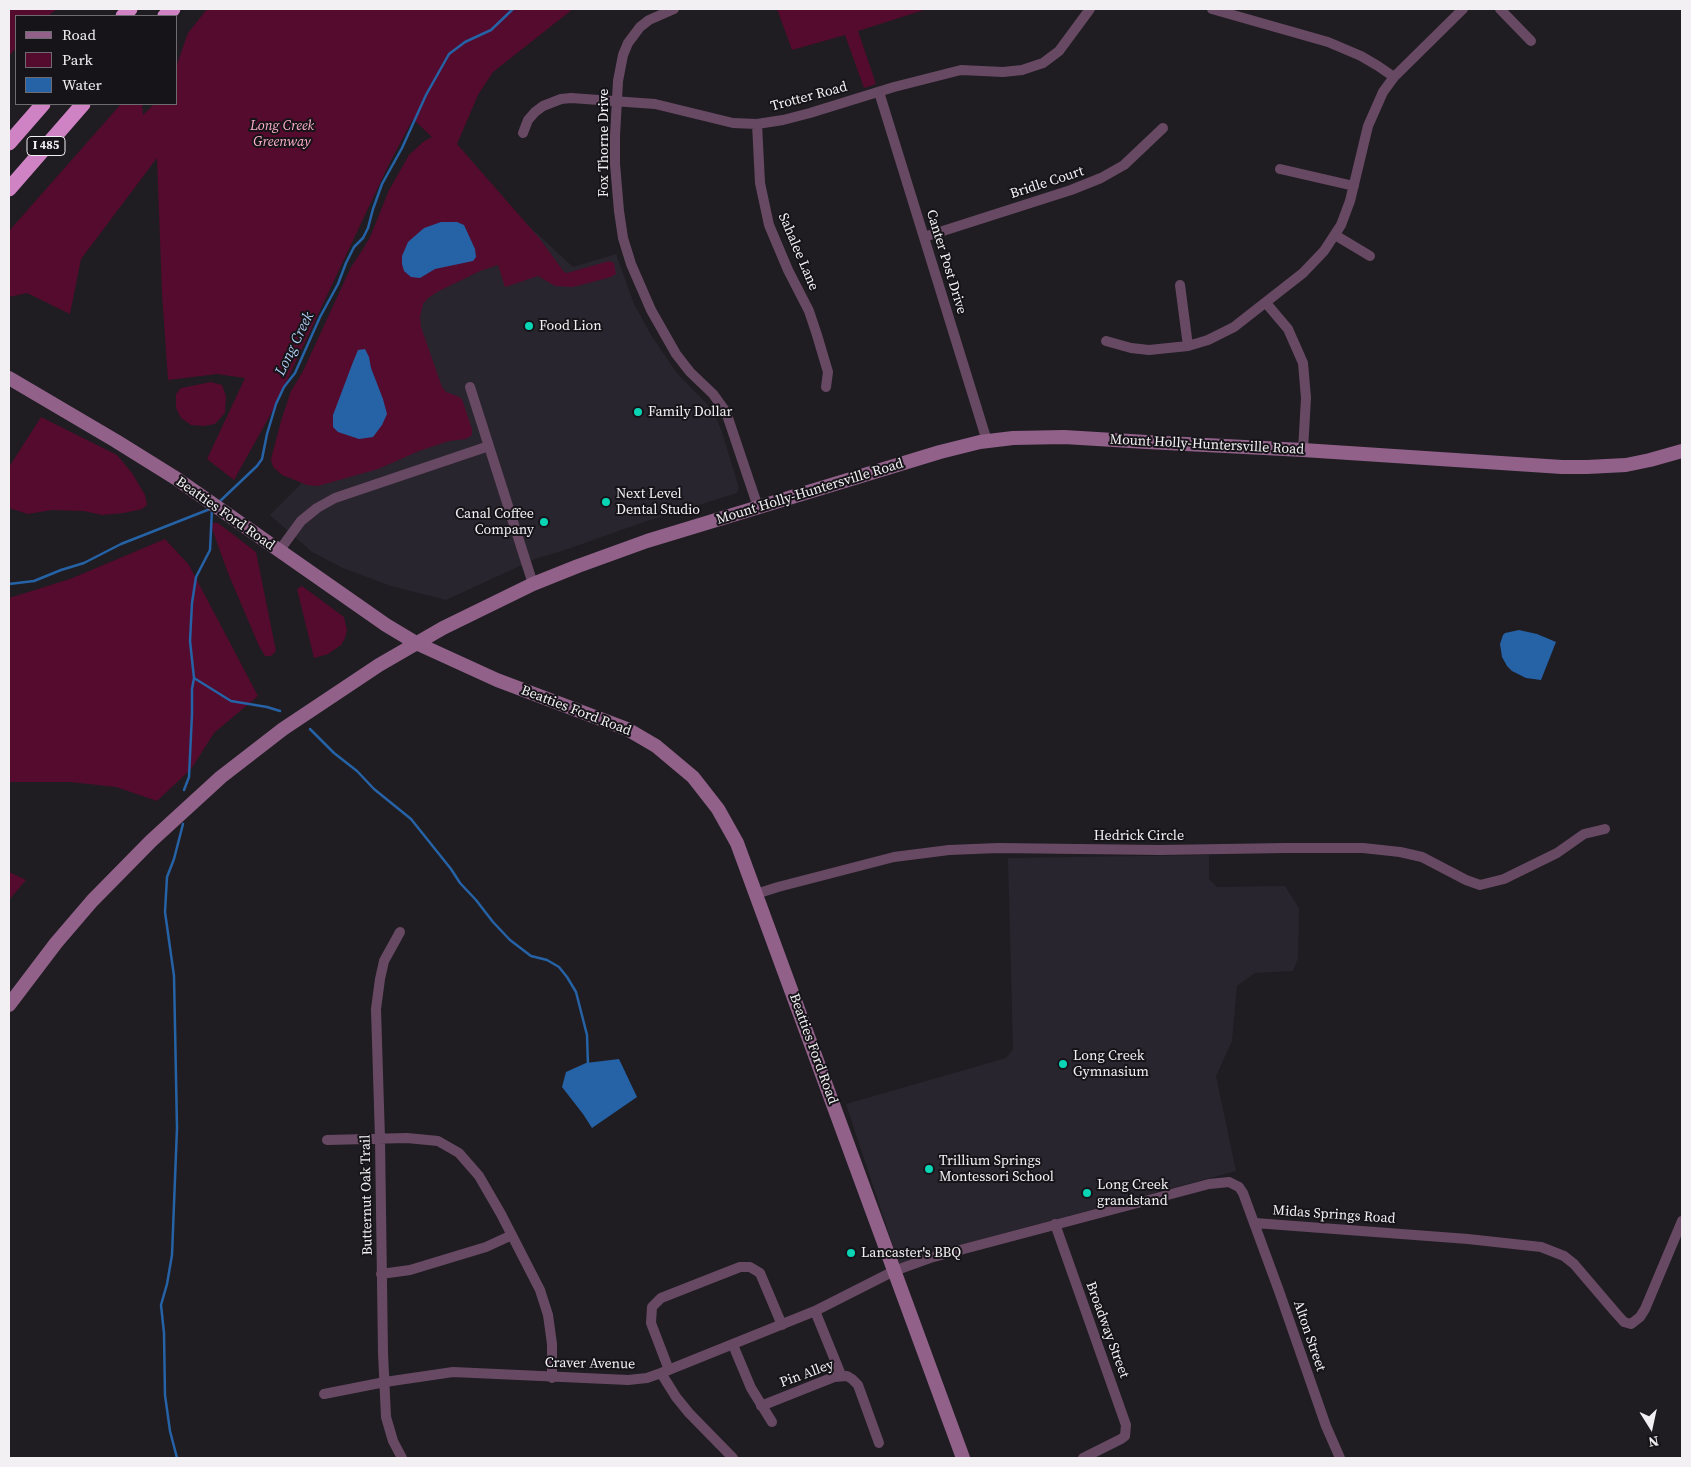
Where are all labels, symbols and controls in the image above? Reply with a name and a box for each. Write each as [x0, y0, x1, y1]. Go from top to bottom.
legend [15, 15, 178, 105]
text: Road [62, 24, 96, 45]
text: Park [62, 49, 93, 70]
text: Water [62, 74, 102, 95]
street label: Trotter Road [769, 79, 849, 115]
street label: Fox Thorne Drive [596, 89, 612, 197]
park label: Long Creek Greenway [250, 118, 314, 150]
road number: I 485 [27, 136, 65, 156]
street label: Bridle Court [1008, 163, 1086, 203]
street label: Canter Post Drive [922, 208, 970, 316]
street label: Sahalee Lane [774, 211, 822, 293]
water label: Long Creek [272, 309, 318, 379]
place label: Food Lion [539, 318, 602, 334]
marker: Food Lion [523, 320, 535, 332]
place label: Family Dollar [648, 404, 733, 420]
marker: Family Dollar [632, 406, 644, 418]
street label: Mount Holly-Huntersville Road [1109, 432, 1305, 458]
street label: Mount Holly-Huntersville Road [714, 455, 906, 529]
street label: Beatties Ford Road [172, 474, 278, 554]
place label: Next Level Dental Studio [616, 486, 700, 518]
marker: Next Level Dental Studio [600, 496, 612, 508]
place label: Canal Coffee Company [455, 506, 534, 538]
marker: Canal Coffee Company [538, 516, 550, 528]
street label: Beatties Ford Road [519, 682, 633, 740]
street label: Hedrick Circle [1094, 828, 1184, 844]
street label: Beatties Ford Road [785, 991, 841, 1107]
place label: Long Creek Gymnasium [1073, 1048, 1149, 1080]
marker: Long Creek Gymnasium [1057, 1058, 1069, 1070]
street label: Butternut Oak Trail [358, 1135, 376, 1255]
place label: Trillium Springs Montessori School [939, 1153, 1054, 1186]
marker: Trillium Springs Montessori School [923, 1163, 935, 1175]
place label: Long Creek grandstand [1097, 1177, 1168, 1210]
marker: Long Creek grandstand [1081, 1187, 1093, 1199]
street label: Midas Springs Road [1272, 1202, 1396, 1228]
place label: Lancaster's BBQ [861, 1245, 961, 1261]
marker: Lancaster's BBQ [845, 1247, 857, 1259]
street label: Broadway Street [1082, 1280, 1132, 1380]
street label: Alton Street [1289, 1298, 1329, 1374]
street label: Craver Avenue [545, 1355, 635, 1373]
street label: Pin Alley [778, 1357, 836, 1391]
north arrow [1626, 1402, 1676, 1452]
text: N [1647, 1431, 1660, 1453]

